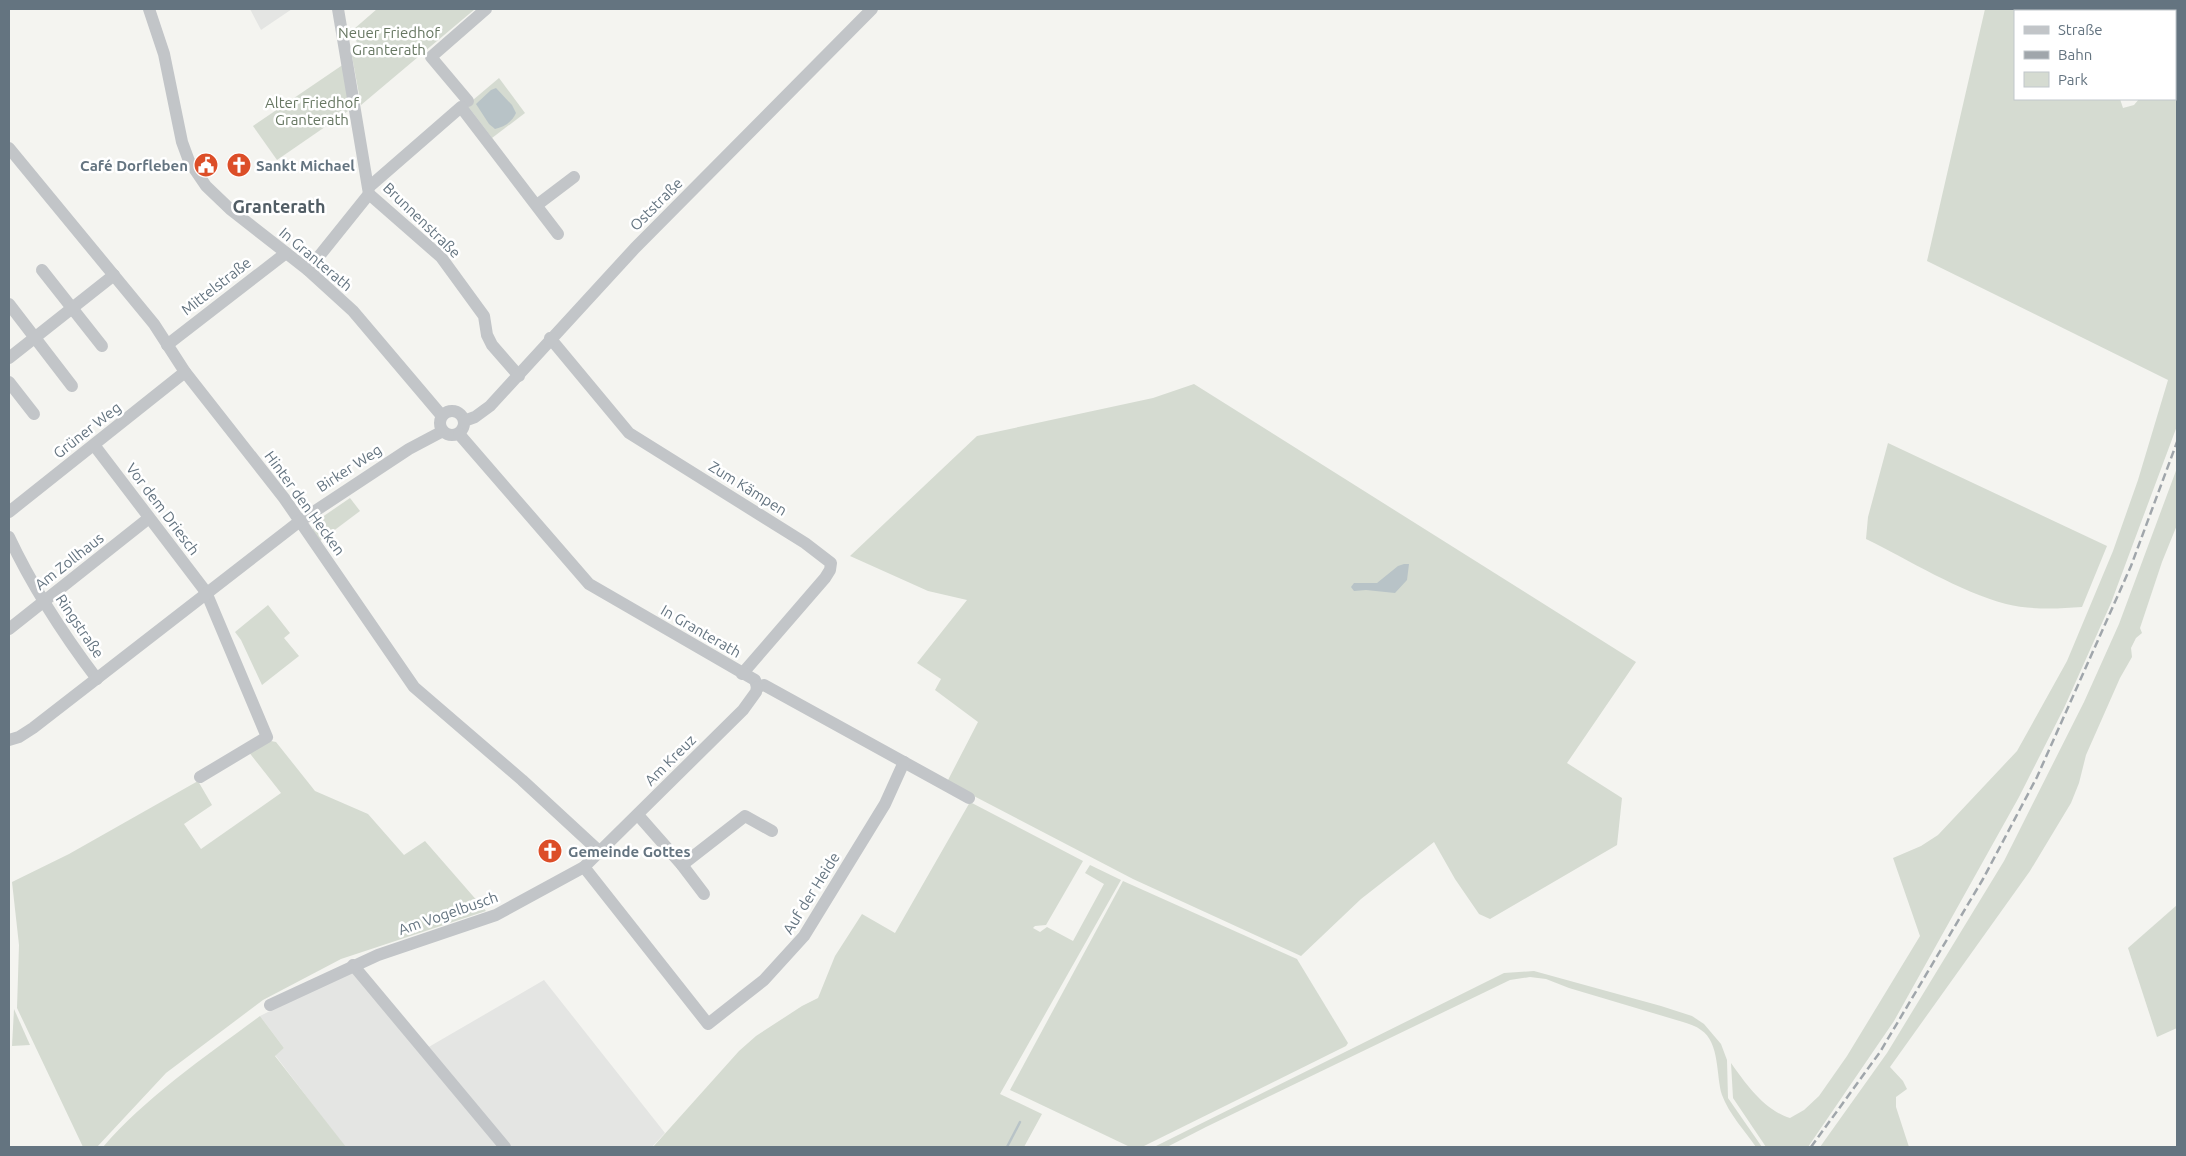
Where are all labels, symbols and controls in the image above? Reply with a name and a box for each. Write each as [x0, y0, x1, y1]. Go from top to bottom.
legend [2014, 10, 2176, 100]
text: Straße [2058, 21, 2102, 38]
park label: Neuer Friedhof Granterath [338, 24, 440, 58]
text: Bahn [2058, 46, 2092, 63]
text: Park [2058, 71, 2088, 88]
park label: Alter Friedhof Granterath [265, 94, 359, 128]
public building icon: Café Dorfleben [193, 152, 219, 178]
church icon: Sankt Michael [226, 152, 252, 178]
place label: Café Dorfleben [80, 157, 188, 174]
place label: Sankt Michael [256, 157, 355, 174]
street label: Oststraße [626, 174, 686, 234]
street label: Brunnenstraße [380, 179, 464, 261]
district label: Granterath [232, 196, 326, 216]
street label: In Granterath [276, 224, 356, 294]
street label: Mittelstraße [178, 254, 254, 318]
street label: Grüner Weg [50, 398, 124, 462]
street label: Birker Weg [313, 441, 385, 495]
street label: Hinter den Hecken [261, 447, 349, 559]
street label: Zum Kämpen [706, 457, 790, 519]
street label: Vor dem Driesch [123, 460, 203, 558]
street label: Am Zollhaus [31, 529, 107, 593]
street label: Ringstraße [52, 591, 108, 661]
street label: In Granterath [658, 601, 744, 661]
street label: Am Kreuz [641, 731, 699, 789]
church icon: Gemeinde Gottes [537, 838, 563, 864]
place label: Gemeinde Gottes [568, 843, 691, 860]
street label: Auf der Heide [779, 849, 843, 937]
street label: Am Vogelbusch [396, 888, 500, 938]

